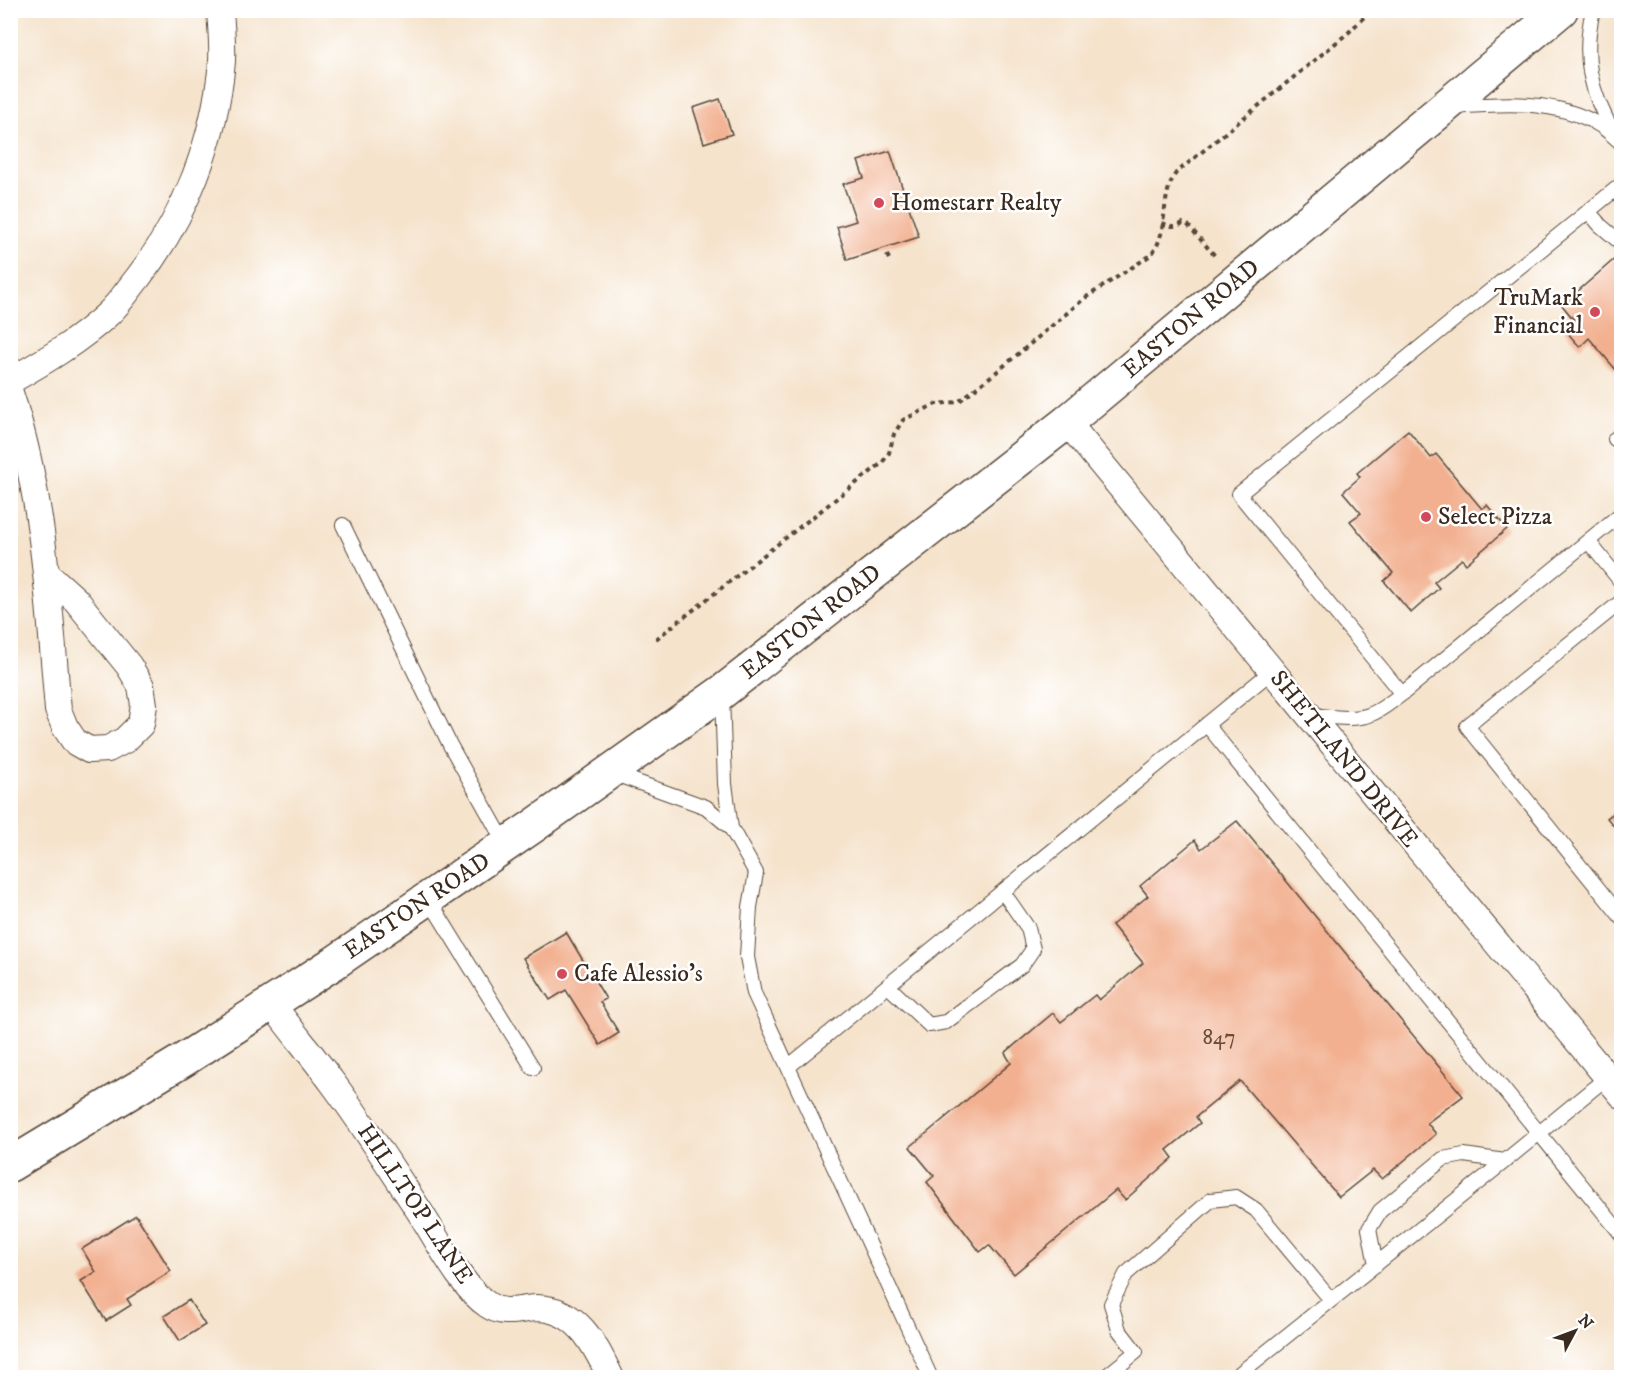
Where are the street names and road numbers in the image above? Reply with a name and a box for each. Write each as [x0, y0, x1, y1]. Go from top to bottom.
street label: EASTON ROAD [1116, 253, 1266, 385]
street label: EASTON ROAD [735, 558, 887, 686]
street label: SHETLAND DRIVE [1263, 664, 1425, 854]
street label: EASTON ROAD [338, 846, 496, 966]
street label: HILLTOP LANE [350, 1118, 480, 1290]

